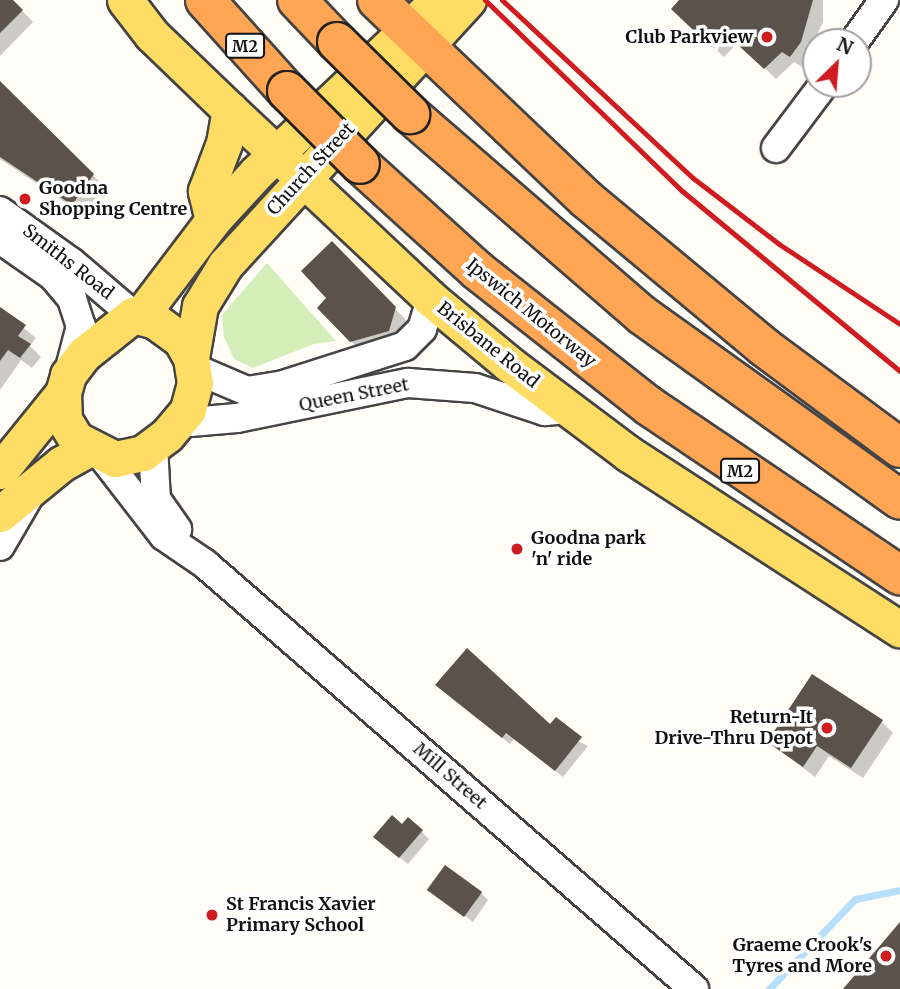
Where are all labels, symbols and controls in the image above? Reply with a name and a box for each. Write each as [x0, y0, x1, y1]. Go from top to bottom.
place label: Club Parkview [626, 26, 753, 48]
north arrow [802, 28, 872, 98]
marker: Club Parkview [759, 29, 775, 45]
text: N [833, 32, 857, 60]
road number: M2 [224, 34, 266, 58]
street label: Church Street [263, 118, 359, 220]
place label: Goodna Shopping Centre [39, 178, 187, 220]
marker: Goodna Shopping Centre [17, 191, 33, 207]
street label: Smiths Road [18, 220, 118, 304]
street label: Ipswich Motorway [462, 254, 600, 372]
street label: Brisbane Road [433, 297, 543, 393]
street label: Queen Street [297, 374, 411, 416]
road number: M2 [719, 458, 761, 484]
place label: Goodna park 'n' ride [531, 528, 646, 570]
marker: Goodna park 'n' ride [509, 541, 525, 557]
place label: Return-It Drive-Thru Depot [654, 707, 813, 750]
marker: Return-It Drive-Thru Depot [819, 720, 835, 736]
street label: Mill Street [409, 738, 491, 814]
place label: St Francis Xavier Primary School [226, 894, 376, 936]
marker: St Francis Xavier Primary School [204, 907, 220, 923]
place label: Graeme Crook's Tyres and More [732, 935, 872, 978]
marker: Graeme Crook's Tyres and More [878, 948, 894, 964]

